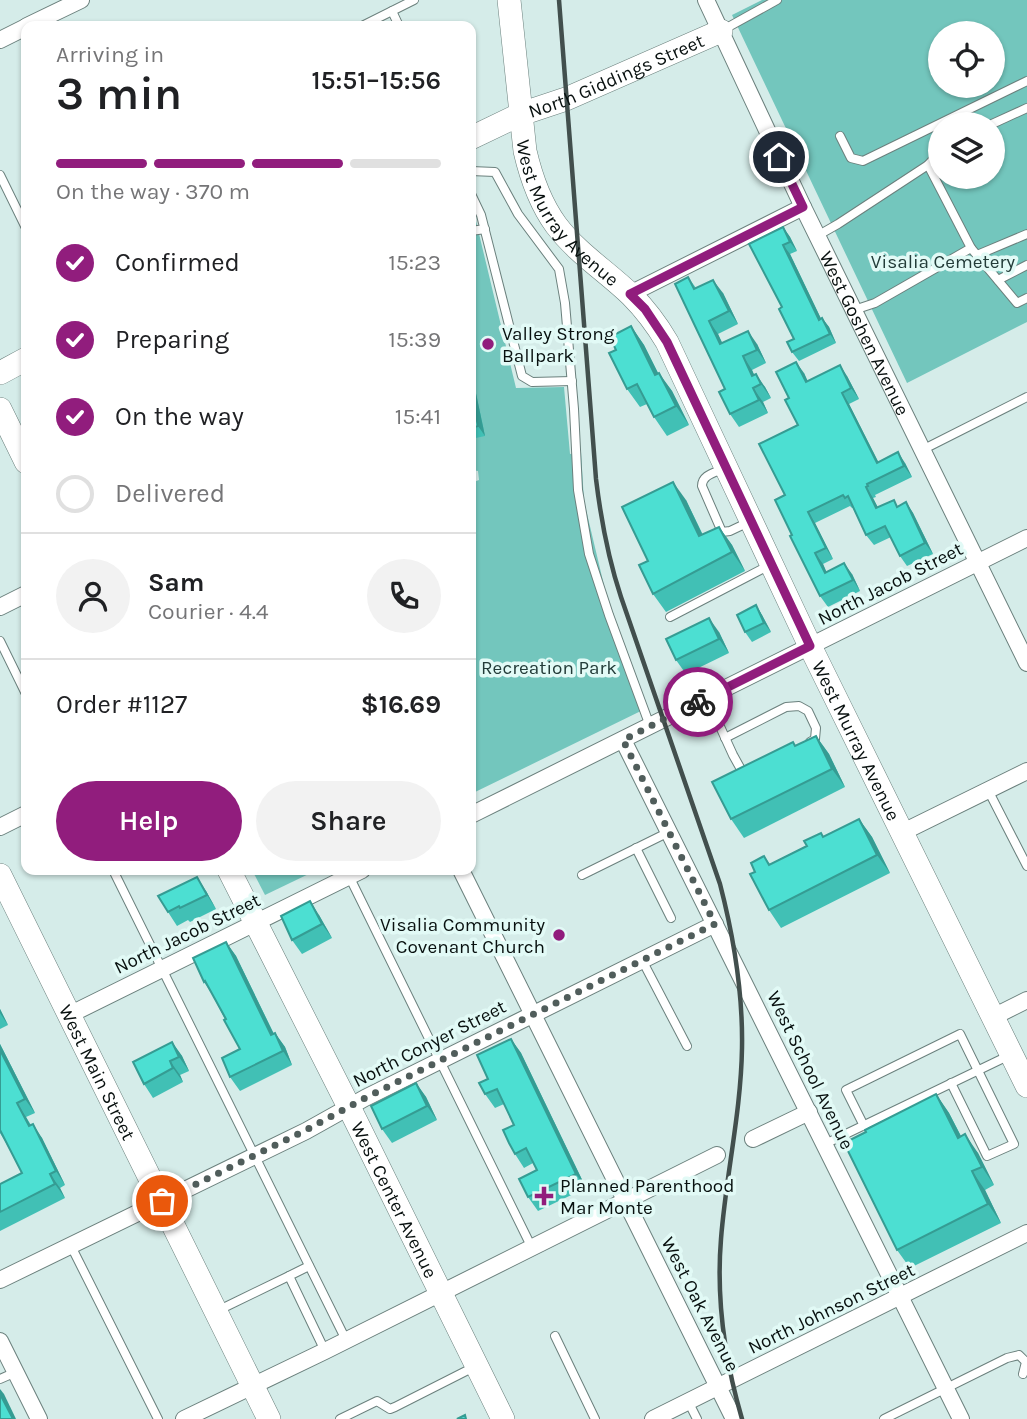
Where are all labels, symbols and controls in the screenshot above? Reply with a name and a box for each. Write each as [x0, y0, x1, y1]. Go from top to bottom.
map controls [928, 21, 1005, 189]
button: locate [928, 21, 1005, 98]
street label: North Giddings Street [526, 30, 708, 123]
text: Arriving in [56, 41, 164, 68]
text: 15:51–15:56 [311, 65, 441, 96]
text: 3 min [56, 67, 182, 121]
button: layers [928, 112, 1005, 189]
pin [749, 127, 809, 187]
street label: West Murray Avenue [512, 138, 623, 291]
icon: home [760, 138, 798, 176]
text: On the way · 370 m [56, 178, 250, 205]
icon: check [56, 244, 94, 282]
text: Confirmed [115, 247, 240, 278]
street label: West Goshen Avenue [814, 248, 914, 419]
text: 15:23 [388, 249, 441, 276]
park label: Visalia Cemetery [871, 251, 1015, 273]
icon: check [56, 321, 94, 359]
place label: Valley Strong Ballpark [502, 323, 615, 367]
text: Preparing [115, 324, 229, 355]
text: 15:39 [388, 326, 441, 353]
marker: Valley Strong Ballpark [480, 336, 496, 352]
icon: check [56, 398, 94, 436]
text: On the way [115, 401, 244, 432]
text: 15:41 [395, 403, 441, 430]
text: Delivered [115, 478, 225, 509]
street label: North Jacob Street [814, 538, 967, 630]
button: person [56, 559, 130, 633]
button: phone [367, 559, 441, 633]
text: Sam [148, 567, 204, 598]
text: Courier · 4.4 [148, 598, 269, 625]
park label: Recreation Park [481, 657, 617, 679]
street label: West Murray Avenue [807, 657, 904, 825]
courier [663, 667, 733, 737]
icon: bike [679, 683, 717, 721]
text: Order #1127 [56, 689, 187, 720]
text: $16.69 [361, 689, 441, 720]
button: Help [56, 781, 242, 861]
button: Share [256, 781, 441, 861]
street label: North Jacob Street [111, 889, 264, 979]
place label: Visalia Community Covenant Church [380, 914, 545, 958]
marker: Visalia Community Covenant Church [551, 927, 567, 943]
street label: West School Avenue [762, 988, 858, 1153]
street label: North Conyer Street [349, 996, 510, 1092]
street label: West Main Street [54, 1001, 139, 1144]
street label: West Center Avenue [346, 1118, 442, 1282]
pin [132, 1171, 192, 1231]
place label: Planned Parenthood Mar Monte [560, 1175, 734, 1219]
icon: bag [143, 1182, 181, 1220]
marker: Planned Parenthood Mar Monte [534, 1186, 554, 1206]
street label: West Oak Avenue [657, 1233, 744, 1375]
street label: North Johnson Street [744, 1259, 918, 1359]

